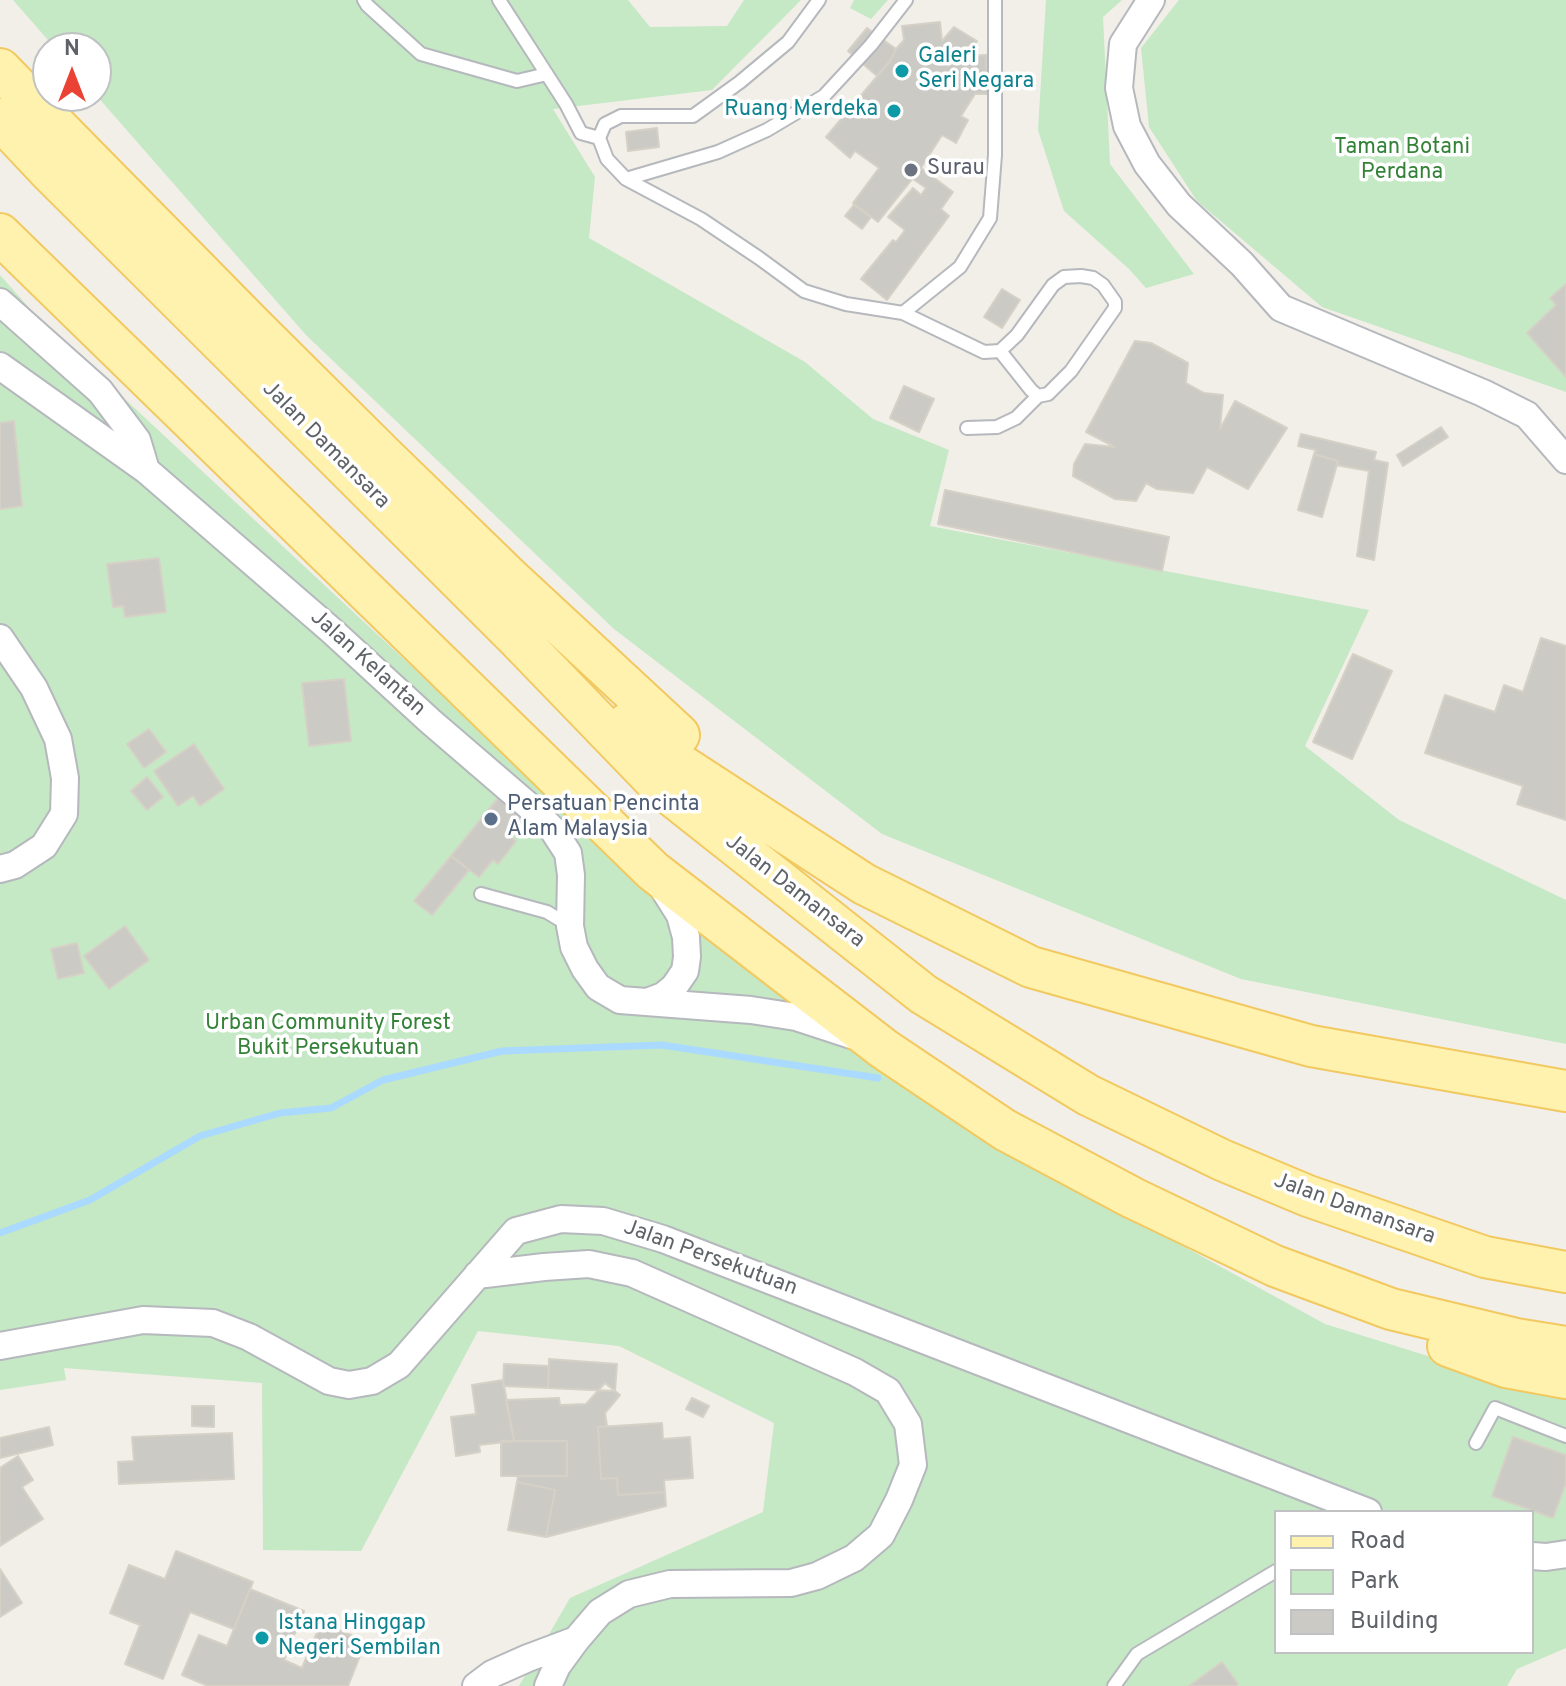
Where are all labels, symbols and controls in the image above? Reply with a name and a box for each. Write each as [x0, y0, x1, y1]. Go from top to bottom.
north arrow [32, 32, 112, 112]
text: N [64, 36, 80, 63]
place label: Galeri Seri Negara [918, 45, 1034, 96]
marker: Galeri Seri Negara [893, 62, 911, 80]
place label: Ruang Merdeka [724, 98, 878, 124]
marker: Ruang Merdeka [885, 102, 903, 120]
park label: Taman Botani Perdana [1334, 136, 1470, 188]
place label: Surau [927, 157, 985, 183]
marker: Surau [902, 161, 920, 179]
street label: Jalan Damansara [256, 377, 394, 515]
street label: Jalan Kelantan [304, 605, 430, 723]
place label: Persatuan Pencinta Alam Malaysia [507, 793, 699, 844]
marker: Persatuan Pencinta Alam Malaysia [482, 810, 500, 828]
street label: Jalan Damansara [719, 829, 869, 955]
park label: Urban Community Forest Bukit Persekutuan [205, 1012, 451, 1064]
street label: Jalan Damansara [1270, 1169, 1438, 1251]
street label: Jalan Persekutuan [619, 1215, 801, 1303]
legend [1274, 1510, 1534, 1654]
text: Road [1350, 1527, 1406, 1557]
text: Park [1350, 1567, 1400, 1597]
text: Building [1350, 1607, 1439, 1637]
place label: Istana Hinggap Negeri Sembilan [278, 1612, 441, 1664]
marker: Istana Hinggap Negeri Sembilan [253, 1629, 271, 1647]

